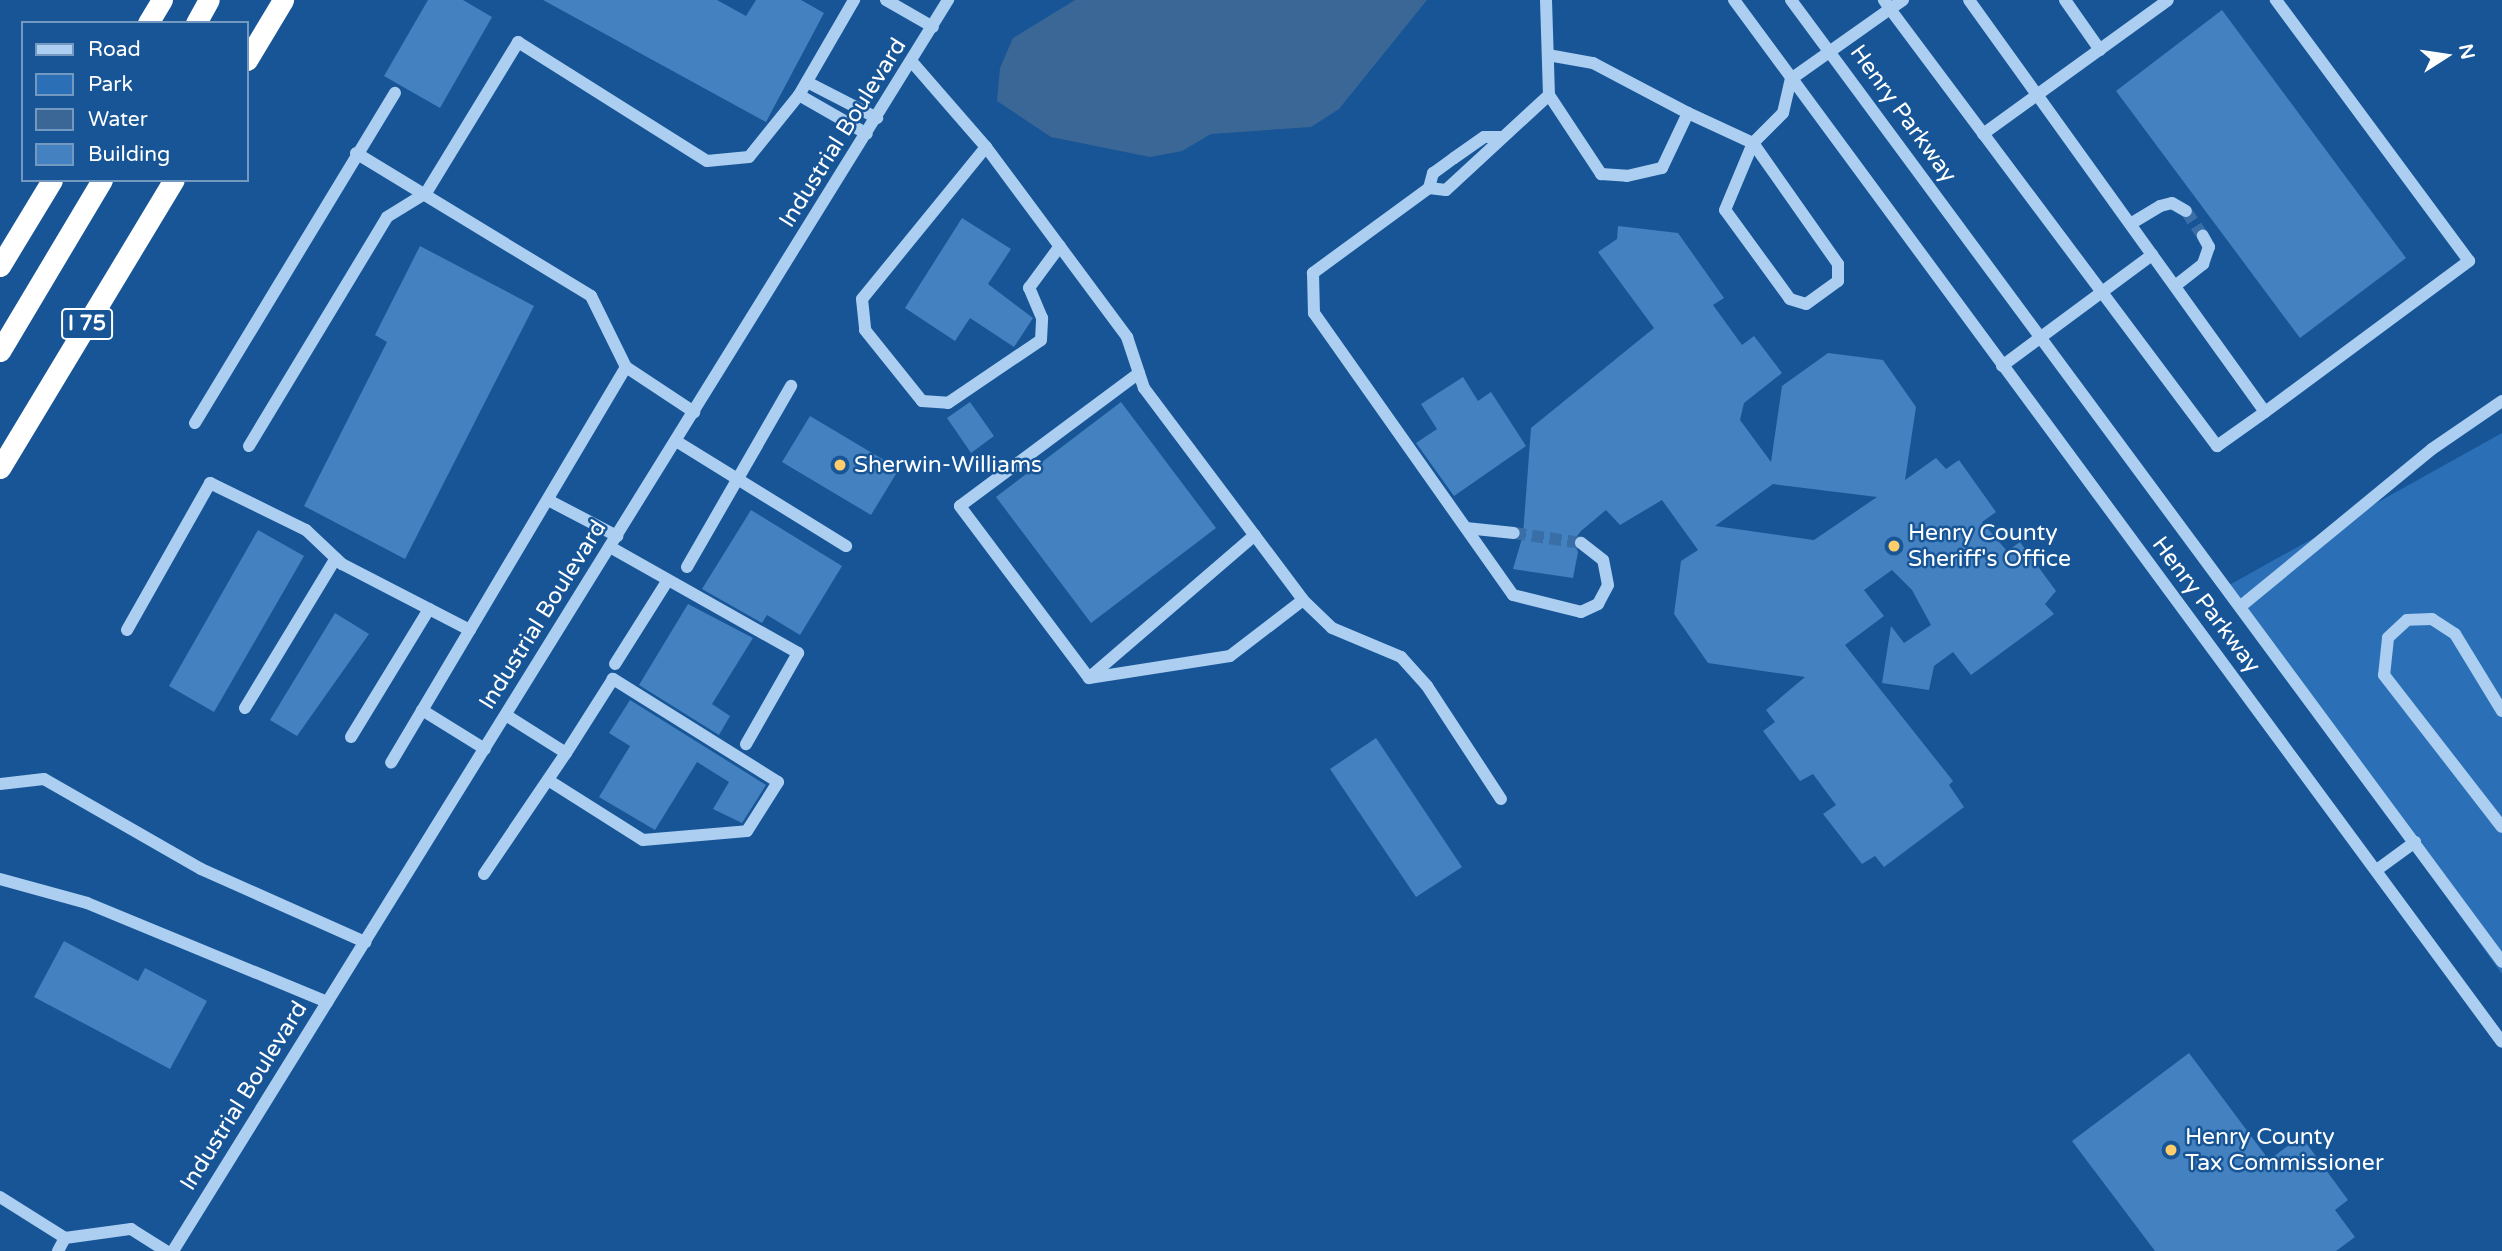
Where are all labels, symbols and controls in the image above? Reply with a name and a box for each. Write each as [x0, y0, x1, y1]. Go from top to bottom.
legend [21, 21, 248, 182]
north arrow [2411, 21, 2481, 91]
street label: Industrial Boulevard [773, 33, 913, 233]
text: Road [88, 37, 141, 62]
street label: Henry Parkway [1844, 40, 1962, 188]
text: N [2454, 42, 2479, 61]
text: Park [88, 72, 133, 97]
text: Water [88, 107, 148, 132]
text: Building [88, 142, 170, 167]
road number: I 75 [61, 306, 113, 342]
place label: Sherwin-Williams [854, 451, 1042, 479]
marker: Sherwin-Williams [832, 457, 848, 473]
street label: Industrial Boulevard [473, 515, 613, 715]
place label: Henry County Sheriff's Office [1908, 519, 2071, 573]
street label: Henry Parkway [2146, 531, 2266, 679]
marker: Henry County Sheriff's Office [1886, 538, 1902, 554]
street label: Industrial Boulevard [174, 996, 314, 1196]
place label: Henry County Tax Commissioner [2185, 1123, 2384, 1177]
marker: Henry County Tax Commissioner [2163, 1142, 2179, 1158]

